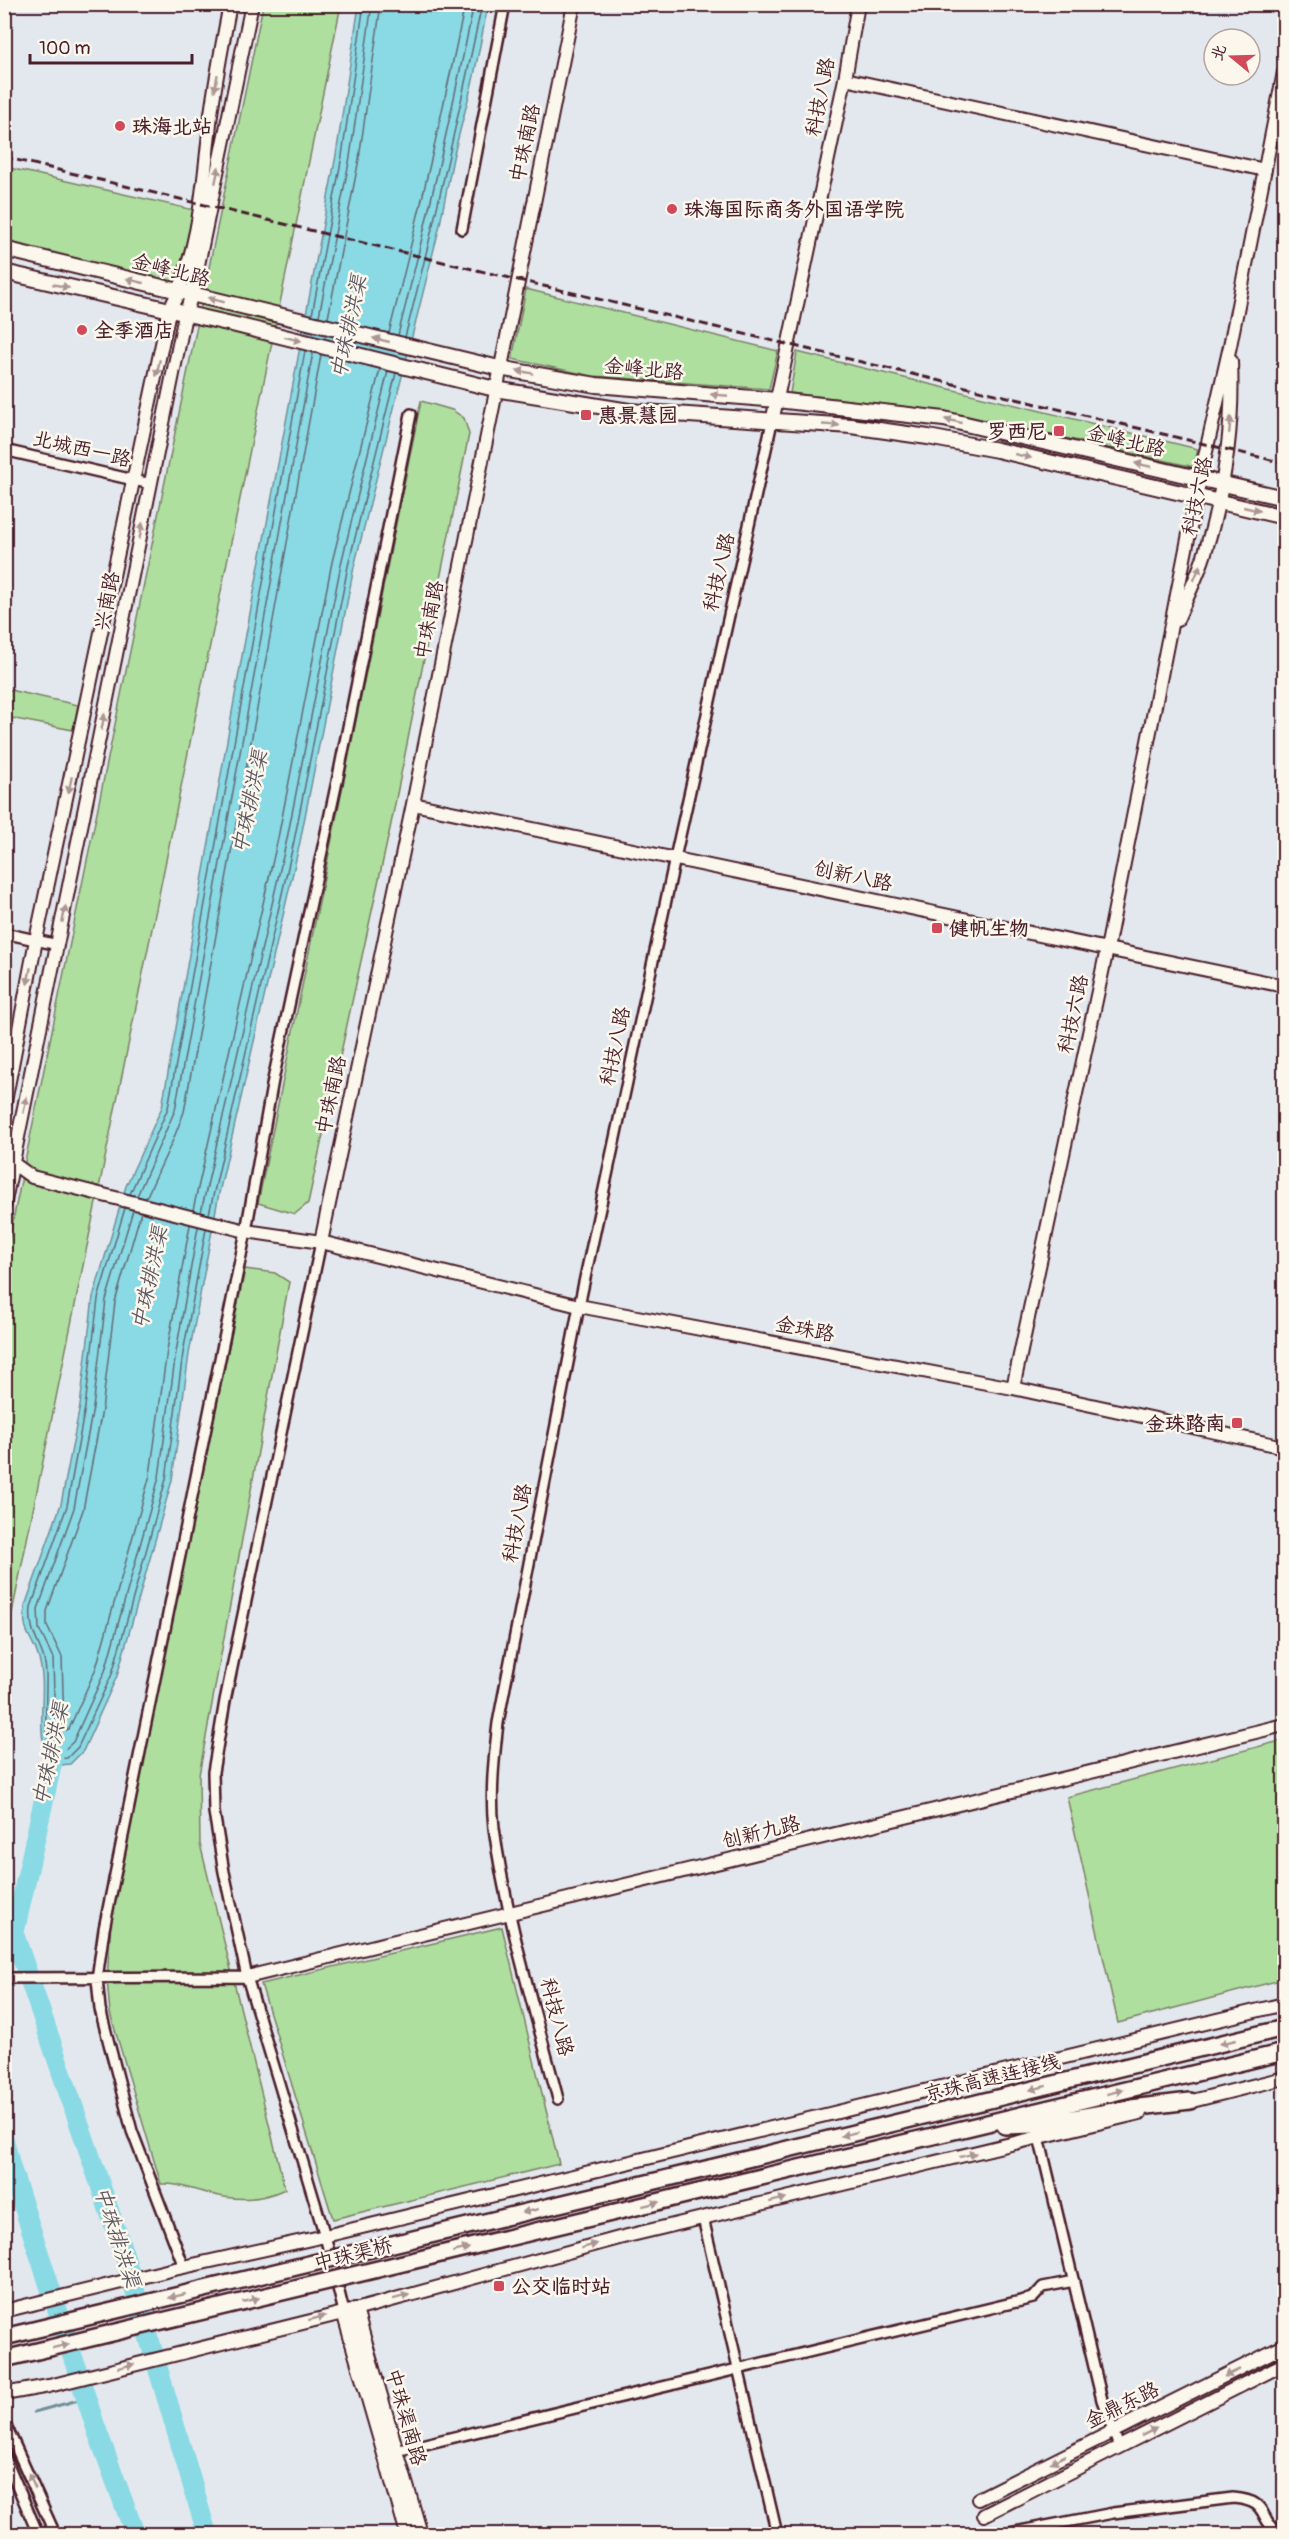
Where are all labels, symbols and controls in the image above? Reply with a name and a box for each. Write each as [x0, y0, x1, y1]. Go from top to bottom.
scale bar [30, 27, 192, 65]
north arrow [1202, 27, 1262, 87]
text: 100 m [39, 37, 91, 60]
text: 北 [1207, 42, 1231, 63]
street label: 科技八路 [800, 54, 840, 139]
one-way arrow [212, 73, 221, 92]
street label: 中珠南路 [504, 100, 546, 185]
place label: 珠海北站 [132, 114, 212, 139]
marker: 珠海北站 [113, 119, 127, 133]
one-way arrow [213, 165, 222, 184]
place label: 珠海国际商务外国语学院 [684, 197, 904, 222]
marker: 珠海国际商务外国语学院 [665, 202, 679, 216]
street label: 金峰北路 [129, 248, 214, 292]
water label: 中珠排洪渠 [325, 271, 374, 381]
one-way arrow [126, 275, 144, 285]
one-way arrow [52, 281, 71, 291]
one-way arrow [207, 295, 225, 305]
place label: 全季酒店 [94, 318, 174, 343]
marker: 全季酒店 [75, 323, 89, 337]
one-way arrow [283, 335, 302, 345]
one-way arrow [371, 335, 390, 345]
street label: 金峰北路 [603, 353, 686, 385]
one-way arrow [153, 359, 162, 378]
one-way arrow [516, 368, 535, 377]
one-way arrow [709, 390, 728, 400]
place label: 惠景慧园 [598, 403, 678, 428]
marker: 惠景慧园 [579, 408, 593, 422]
one-way arrow [944, 416, 962, 426]
one-way arrow [1225, 416, 1235, 435]
place label: 罗西尼 [987, 419, 1047, 444]
street label: 金峰北路 [1084, 420, 1169, 462]
one-way arrow [821, 421, 840, 430]
marker: 罗西尼 [1052, 424, 1066, 438]
street label: 北城西一路 [30, 426, 135, 473]
one-way arrow [1014, 452, 1032, 462]
street label: 科技六路 [1176, 453, 1218, 538]
one-way arrow [1134, 459, 1152, 469]
one-way arrow [1243, 505, 1261, 515]
one-way arrow [137, 522, 146, 541]
street label: 科技八路 [698, 529, 740, 614]
one-way arrow [1193, 564, 1202, 582]
street label: 兴南路 [89, 568, 125, 633]
street label: 中珠南路 [409, 577, 449, 662]
one-way arrow [99, 713, 108, 732]
water label: 中珠排洪渠 [226, 746, 275, 856]
one-way arrow [64, 776, 74, 795]
street label: 创新八路 [811, 855, 896, 897]
one-way arrow [60, 904, 69, 923]
place label: 健帆生物 [949, 916, 1029, 941]
marker: 健帆生物 [930, 921, 944, 935]
one-way arrow [25, 967, 34, 986]
street label: 科技六路 [1052, 971, 1094, 1056]
street label: 科技八路 [594, 1003, 636, 1088]
street label: 中珠南路 [310, 1052, 352, 1137]
one-way arrow [21, 1095, 31, 1114]
water label: 中珠排洪渠 [126, 1222, 175, 1332]
street label: 金珠路 [773, 1311, 838, 1347]
place label: 金珠路南 [1145, 1411, 1225, 1436]
marker: 金珠路南 [1230, 1416, 1244, 1430]
street label: 科技八路 [497, 1480, 537, 1565]
water label: 中珠排洪渠 [27, 1698, 76, 1808]
street label: 创新九路 [719, 1810, 804, 1854]
street label: 科技八路 [535, 1975, 579, 2060]
one-way arrow [1218, 2037, 1237, 2047]
street label: 京珠高速连接线 [921, 2049, 1063, 2107]
one-way arrow [1029, 2084, 1047, 2094]
one-way arrow [1106, 2087, 1124, 2097]
one-way arrow [840, 2130, 858, 2140]
one-way arrow [959, 2149, 977, 2159]
water label: 中珠排洪渠 [88, 2183, 147, 2293]
one-way arrow [769, 2195, 787, 2205]
one-way arrow [641, 2199, 660, 2208]
one-way arrow [521, 2207, 540, 2217]
street label: 中珠渠桥 [311, 2232, 395, 2276]
one-way arrow [580, 2241, 598, 2251]
one-way arrow [452, 2244, 470, 2254]
place label: 公交临时站 [511, 2274, 611, 2299]
marker: 公交临时站 [492, 2279, 506, 2293]
one-way arrow [168, 2292, 187, 2301]
one-way arrow [391, 2292, 410, 2302]
one-way arrow [242, 2295, 260, 2305]
one-way arrow [308, 2313, 326, 2323]
one-way arrow [52, 2340, 71, 2350]
one-way arrow [117, 2361, 135, 2371]
street label: 中珠渠南路 [380, 2365, 432, 2469]
one-way arrow [1224, 2368, 1241, 2377]
street label: 金鼎东路 [1081, 2376, 1164, 2434]
one-way arrow [1140, 2428, 1158, 2438]
one-way arrow [1049, 2455, 1066, 2464]
one-way arrow [27, 2471, 37, 2489]

